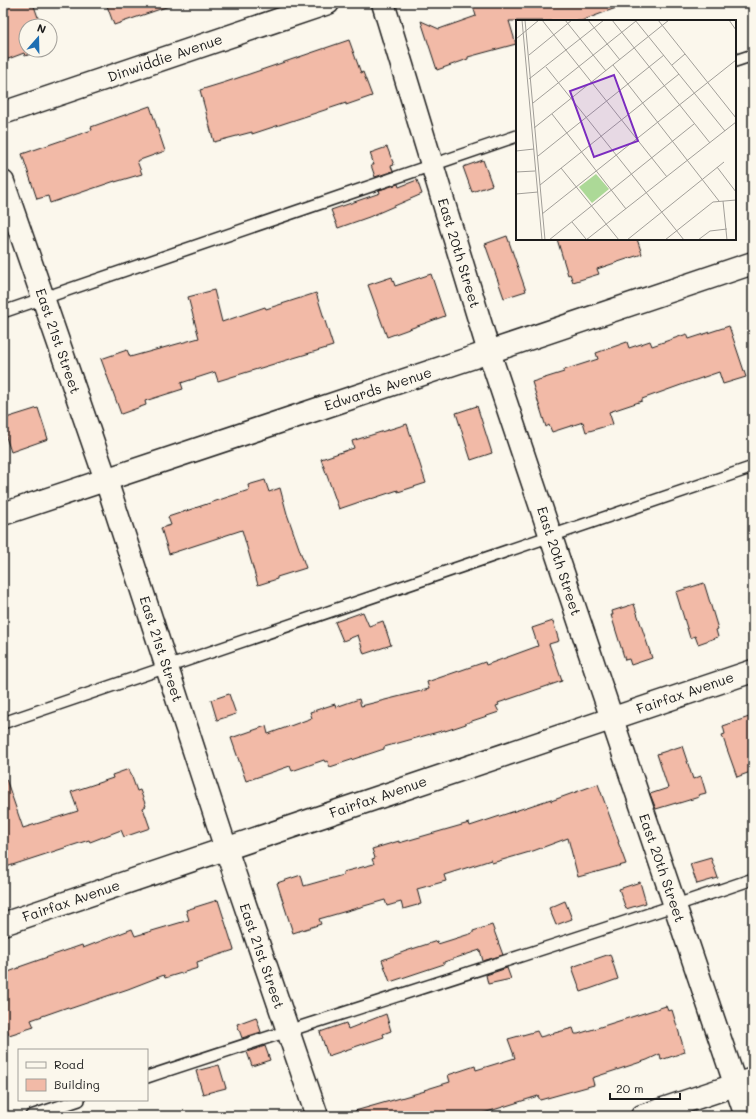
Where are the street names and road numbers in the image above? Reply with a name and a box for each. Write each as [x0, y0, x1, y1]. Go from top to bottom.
street label: Dinwiddie Avenue [105, 29, 225, 86]
street label: East 20th Street [434, 196, 485, 310]
street label: East 21st Street [32, 286, 85, 396]
street label: Edwards Avenue [322, 362, 434, 415]
street label: East 20th Street [533, 504, 586, 618]
street label: East 21st Street [135, 593, 188, 704]
street label: Fairfax Avenue [633, 667, 736, 718]
street label: Fairfax Avenue [326, 771, 429, 822]
street label: East 20th Street [635, 811, 690, 925]
street label: Fairfax Avenue [19, 875, 122, 926]
street label: East 21st Street [236, 901, 289, 1011]

